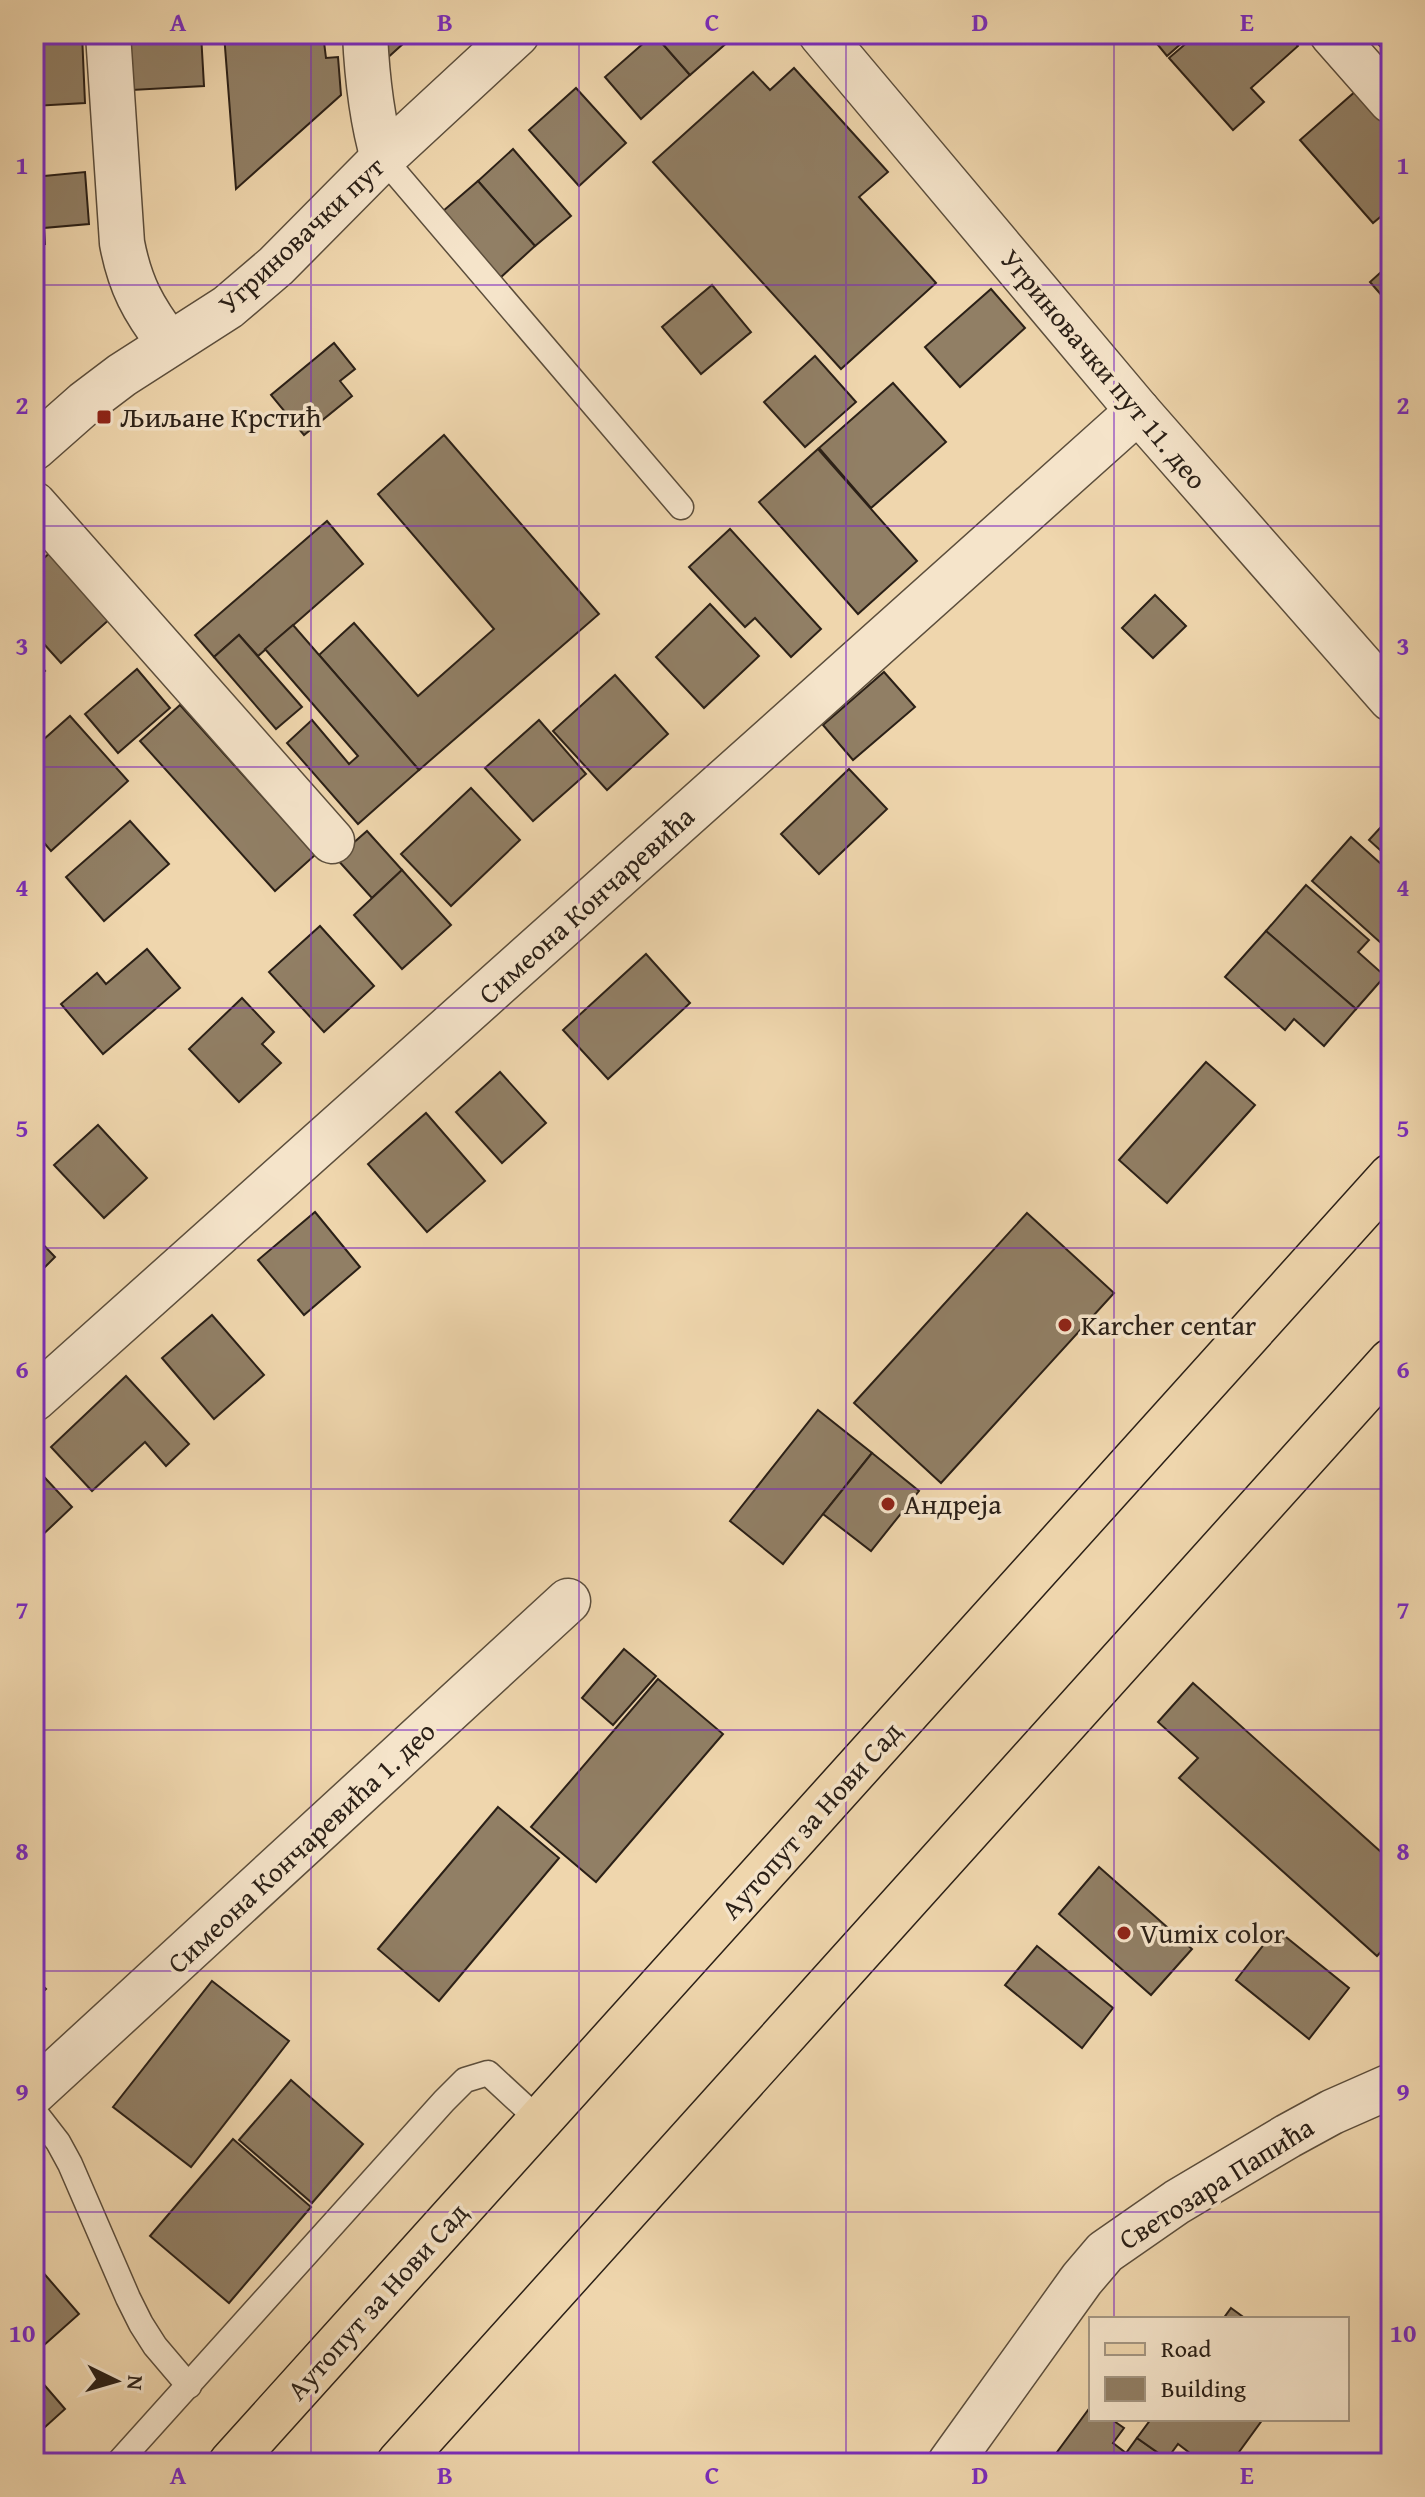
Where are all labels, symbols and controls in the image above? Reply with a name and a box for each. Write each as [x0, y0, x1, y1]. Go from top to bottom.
text: A [170, 2, 187, 41]
text: B [437, 2, 453, 41]
text: C [705, 2, 719, 41]
text: D [972, 2, 988, 41]
text: E [1240, 2, 1254, 41]
text: 1 [15, 145, 29, 184]
text: 1 [1396, 145, 1410, 184]
street label: Угриновачки пут [208, 146, 393, 323]
street label: Угриновачки пут 11. део [991, 239, 1217, 498]
text: 2 [15, 385, 29, 424]
text: 2 [1396, 385, 1410, 424]
place label: Љиљане Крстић [120, 396, 322, 437]
marker: Љиљане Крстић [95, 408, 113, 426]
text: 3 [15, 626, 29, 665]
text: 3 [1396, 626, 1410, 665]
street label: Симеона Кончаревића [468, 796, 703, 1013]
text: 4 [15, 867, 29, 906]
text: 4 [1396, 867, 1410, 906]
text: 5 [15, 1108, 29, 1147]
text: 5 [1396, 1108, 1410, 1147]
place label: Karcher centar [1081, 1304, 1257, 1345]
marker: Karcher centar [1056, 1316, 1074, 1334]
text: 6 [15, 1349, 29, 1388]
text: 6 [1396, 1349, 1410, 1388]
place label: Андреја [904, 1483, 1002, 1524]
marker: Андреја [879, 1495, 897, 1513]
text: 7 [15, 1590, 29, 1629]
text: 7 [1396, 1590, 1410, 1629]
street label: Симеона Кончаревића 1. део [157, 1711, 444, 1982]
street label: Аутопут за Нови Сад [711, 1712, 911, 1928]
text: 8 [15, 1831, 29, 1870]
text: 8 [1396, 1831, 1410, 1870]
place label: Vumix color [1140, 1912, 1285, 1953]
marker: Vumix color [1115, 1924, 1133, 1942]
text: 9 [15, 2072, 29, 2111]
text: 9 [1396, 2072, 1410, 2111]
street label: Светозара Папића [1110, 2106, 1322, 2259]
street label: Аутопут за Нови Сад [277, 2193, 477, 2409]
text: 10 [9, 2313, 35, 2352]
text: 10 [1390, 2313, 1416, 2352]
legend [1089, 2317, 1349, 2421]
text: Road [1161, 2331, 1211, 2366]
north arrow [76, 2341, 156, 2421]
text: Building [1161, 2371, 1246, 2406]
text: N [119, 2374, 153, 2392]
text: A [170, 2455, 187, 2494]
text: B [437, 2455, 453, 2494]
text: C [705, 2455, 719, 2494]
text: D [972, 2455, 988, 2494]
text: E [1240, 2455, 1254, 2494]

